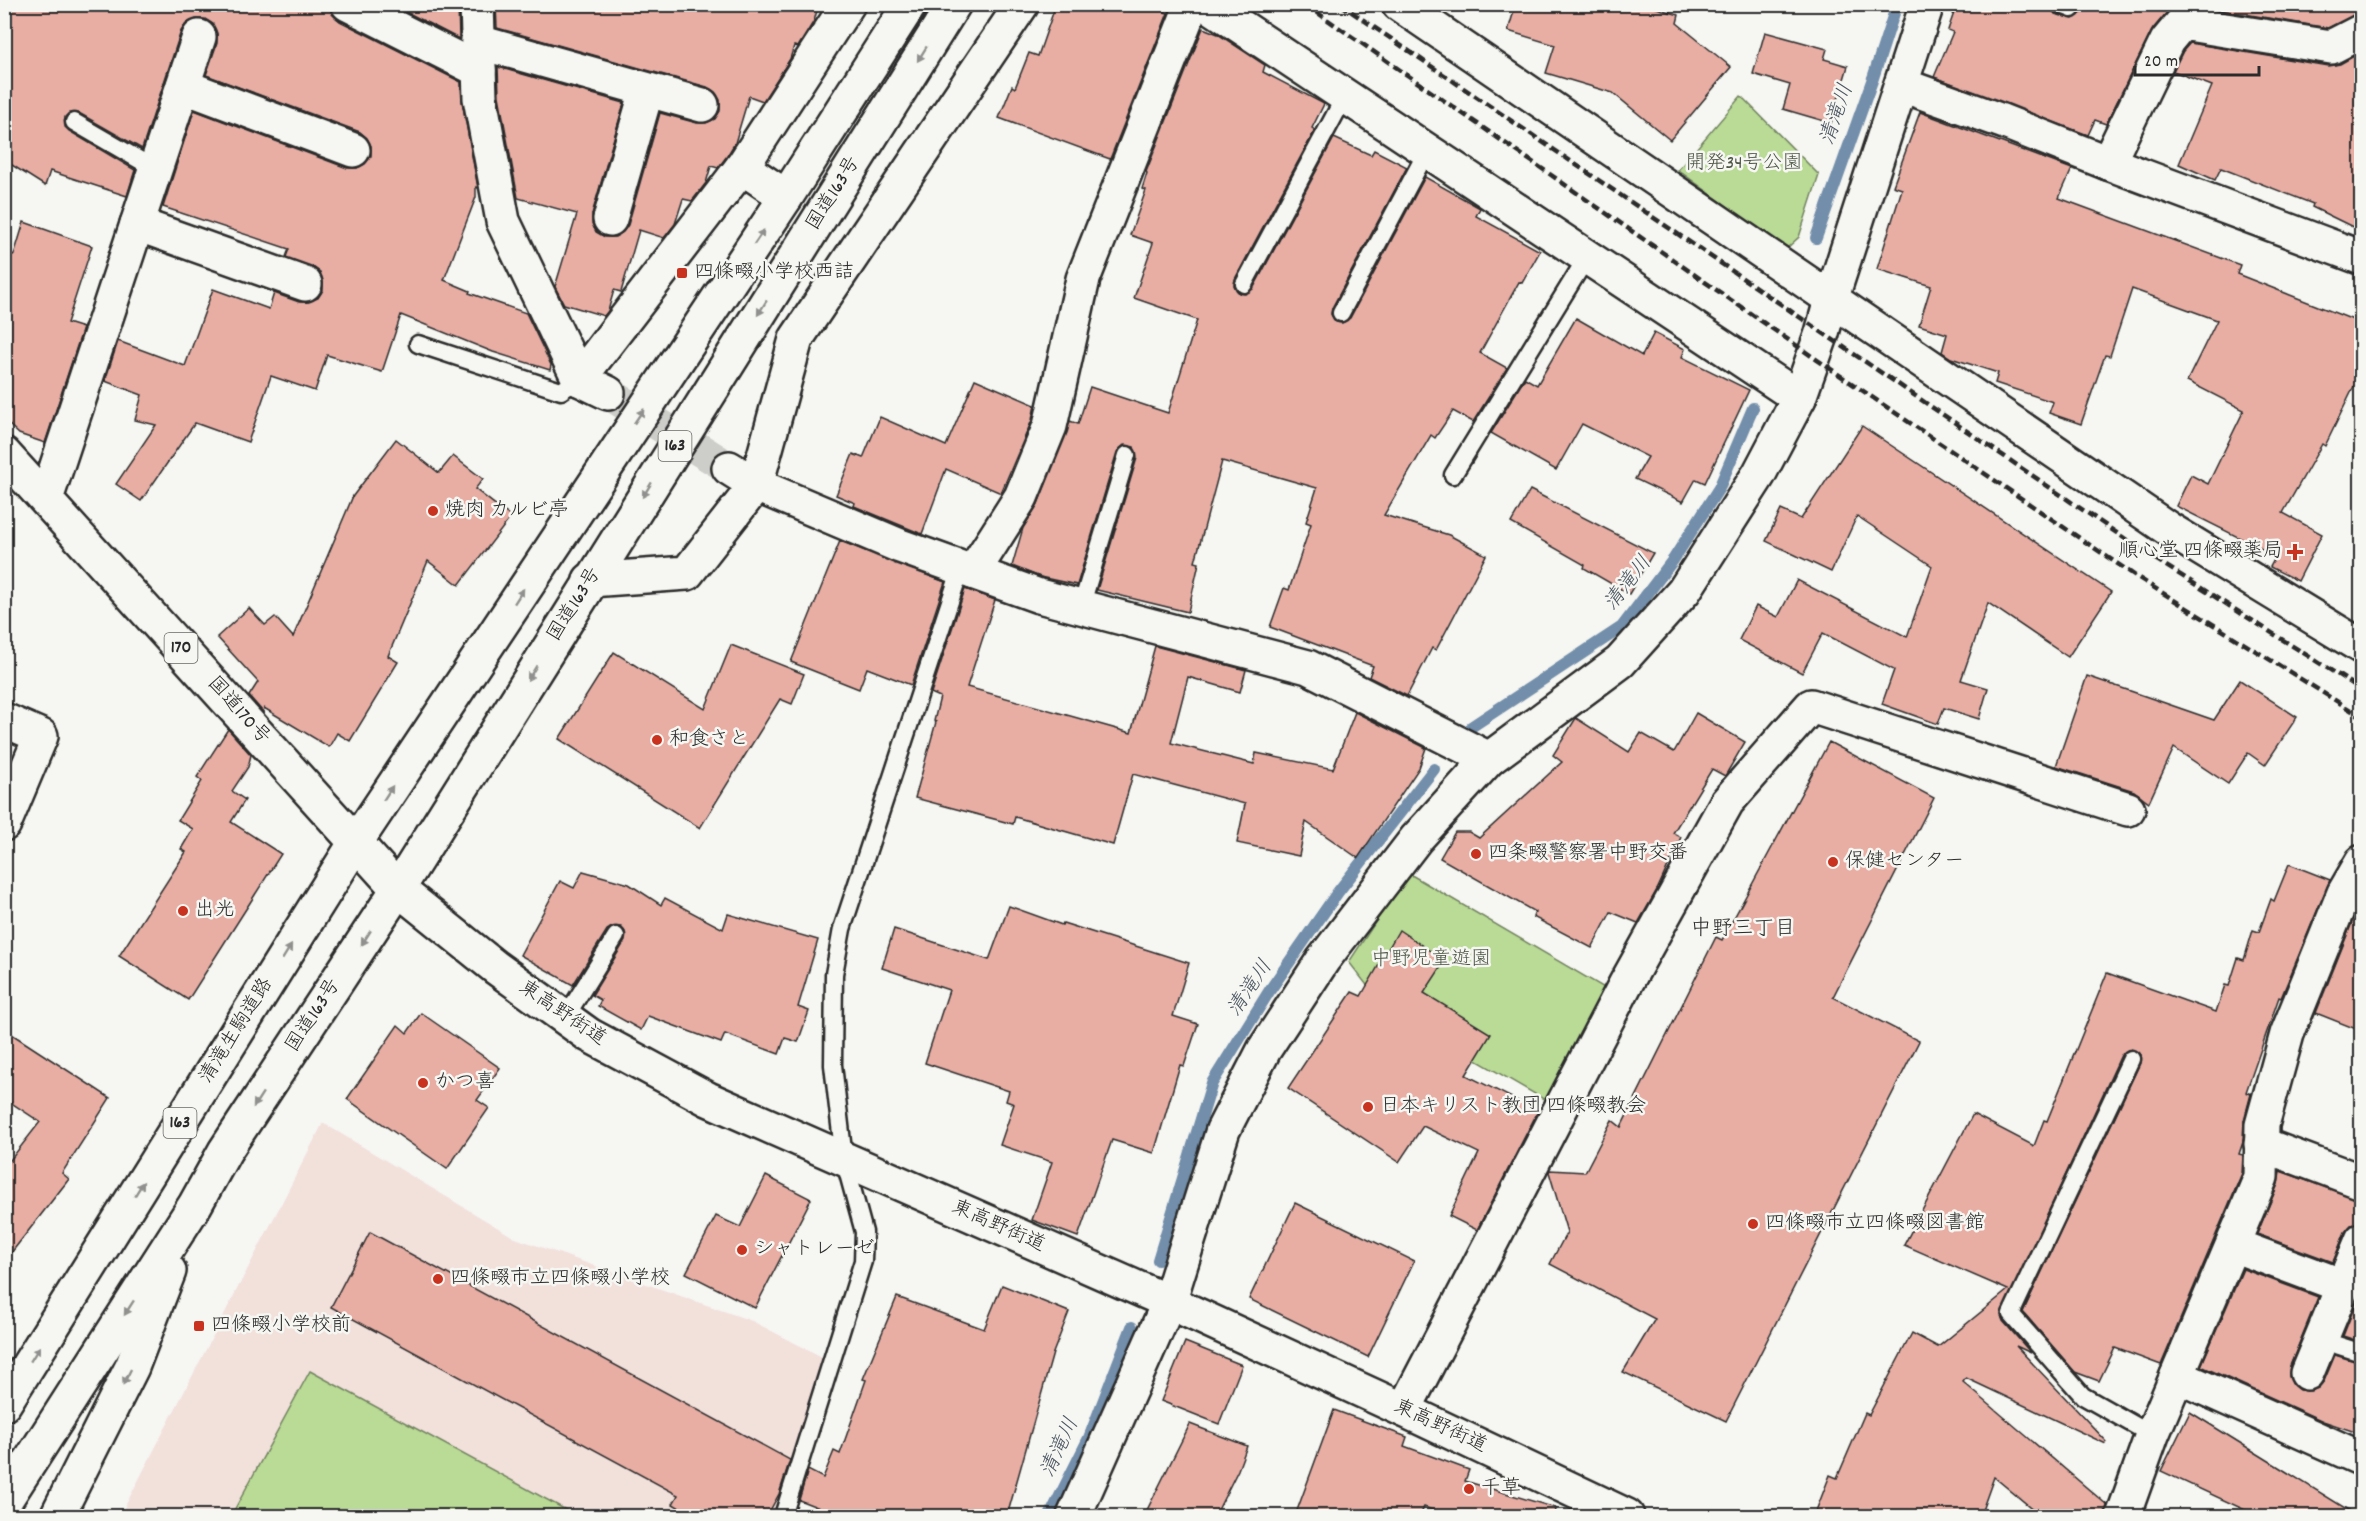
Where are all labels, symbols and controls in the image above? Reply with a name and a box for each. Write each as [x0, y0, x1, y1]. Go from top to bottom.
scale bar [2135, 39, 2260, 77]
one-way arrow [917, 46, 928, 62]
text: 20 m [2144, 50, 2178, 75]
water label: 清滝川 [1814, 80, 1862, 150]
park label: 開発34号公園 [1685, 150, 1803, 178]
street label: 国道163号 [800, 151, 868, 237]
one-way arrow [754, 229, 765, 245]
place label: 四條畷小学校西詰 [694, 259, 854, 287]
marker: 四條畷小学校西詰 [675, 266, 689, 280]
one-way arrow [757, 300, 768, 316]
one-way arrow [633, 409, 645, 425]
road number: 163 [658, 431, 692, 461]
one-way arrow [641, 482, 652, 498]
place label: 焼肉 カルビ亭 [445, 497, 569, 525]
marker: 焼肉 カルビ亭 [426, 504, 440, 518]
place label: 順心堂 四條畷薬局 [2118, 538, 2283, 566]
marker: 順心堂 四條畷薬局 [2288, 545, 2302, 559]
water label: 清滝川 [1598, 550, 1660, 618]
street label: 国道163号 [541, 562, 609, 648]
one-way arrow [513, 588, 525, 604]
road number: 170 [164, 633, 198, 663]
one-way arrow [527, 665, 538, 681]
street label: 国道170号 [200, 671, 276, 751]
place label: 和食さと [669, 726, 749, 754]
marker: 和食さと [650, 733, 664, 747]
one-way arrow [382, 786, 394, 802]
place label: 四条畷警察署中野交番 [1488, 840, 1688, 868]
marker: 四条畷警察署中野交番 [1469, 847, 1483, 861]
place label: 保健センター [1845, 848, 1964, 876]
marker: 保健センター [1826, 855, 1840, 869]
place label: 出光 [195, 897, 235, 925]
marker: 出光 [176, 904, 190, 918]
district label: 中野三丁目 [1691, 915, 1796, 945]
one-way arrow [360, 929, 371, 946]
one-way arrow [281, 944, 292, 961]
park label: 中野児童遊園 [1371, 946, 1491, 974]
water label: 清滝川 [1221, 954, 1281, 1024]
street label: 清滝生駒道路 [193, 973, 281, 1089]
street label: 国道163号 [280, 974, 348, 1058]
street label: 東高野街道 [513, 974, 611, 1054]
place label: かつ喜 [435, 1069, 495, 1097]
marker: かつ喜 [416, 1076, 430, 1090]
one-way arrow [252, 1092, 264, 1108]
place label: 日本キリスト教団 四條畷教会 [1380, 1093, 1646, 1121]
marker: 日本キリスト教団 四條畷教会 [1361, 1100, 1375, 1114]
road number: 163 [164, 1108, 196, 1138]
one-way arrow [133, 1181, 144, 1197]
street label: 東高野街道 [947, 1194, 1049, 1260]
place label: 四條畷市立四條畷図書館 [1765, 1210, 1985, 1238]
marker: 四條畷市立四條畷図書館 [1746, 1217, 1760, 1231]
place label: シャトレーゼ [754, 1236, 875, 1264]
marker: シャトレーゼ [735, 1243, 749, 1257]
place label: 四條畷市立四條畷小学校 [450, 1265, 670, 1293]
marker: 四條畷市立四條畷小学校 [431, 1272, 445, 1286]
one-way arrow [124, 1299, 135, 1316]
place label: 四條畷小学校前 [211, 1312, 351, 1340]
marker: 四條畷小学校前 [192, 1319, 206, 1333]
one-way arrow [30, 1346, 41, 1363]
one-way arrow [123, 1368, 133, 1386]
street label: 東高野街道 [1389, 1393, 1491, 1461]
water label: 清滝川 [1034, 1413, 1088, 1483]
place label: 千草 [1481, 1475, 1521, 1503]
marker: 千草 [1462, 1482, 1476, 1496]

